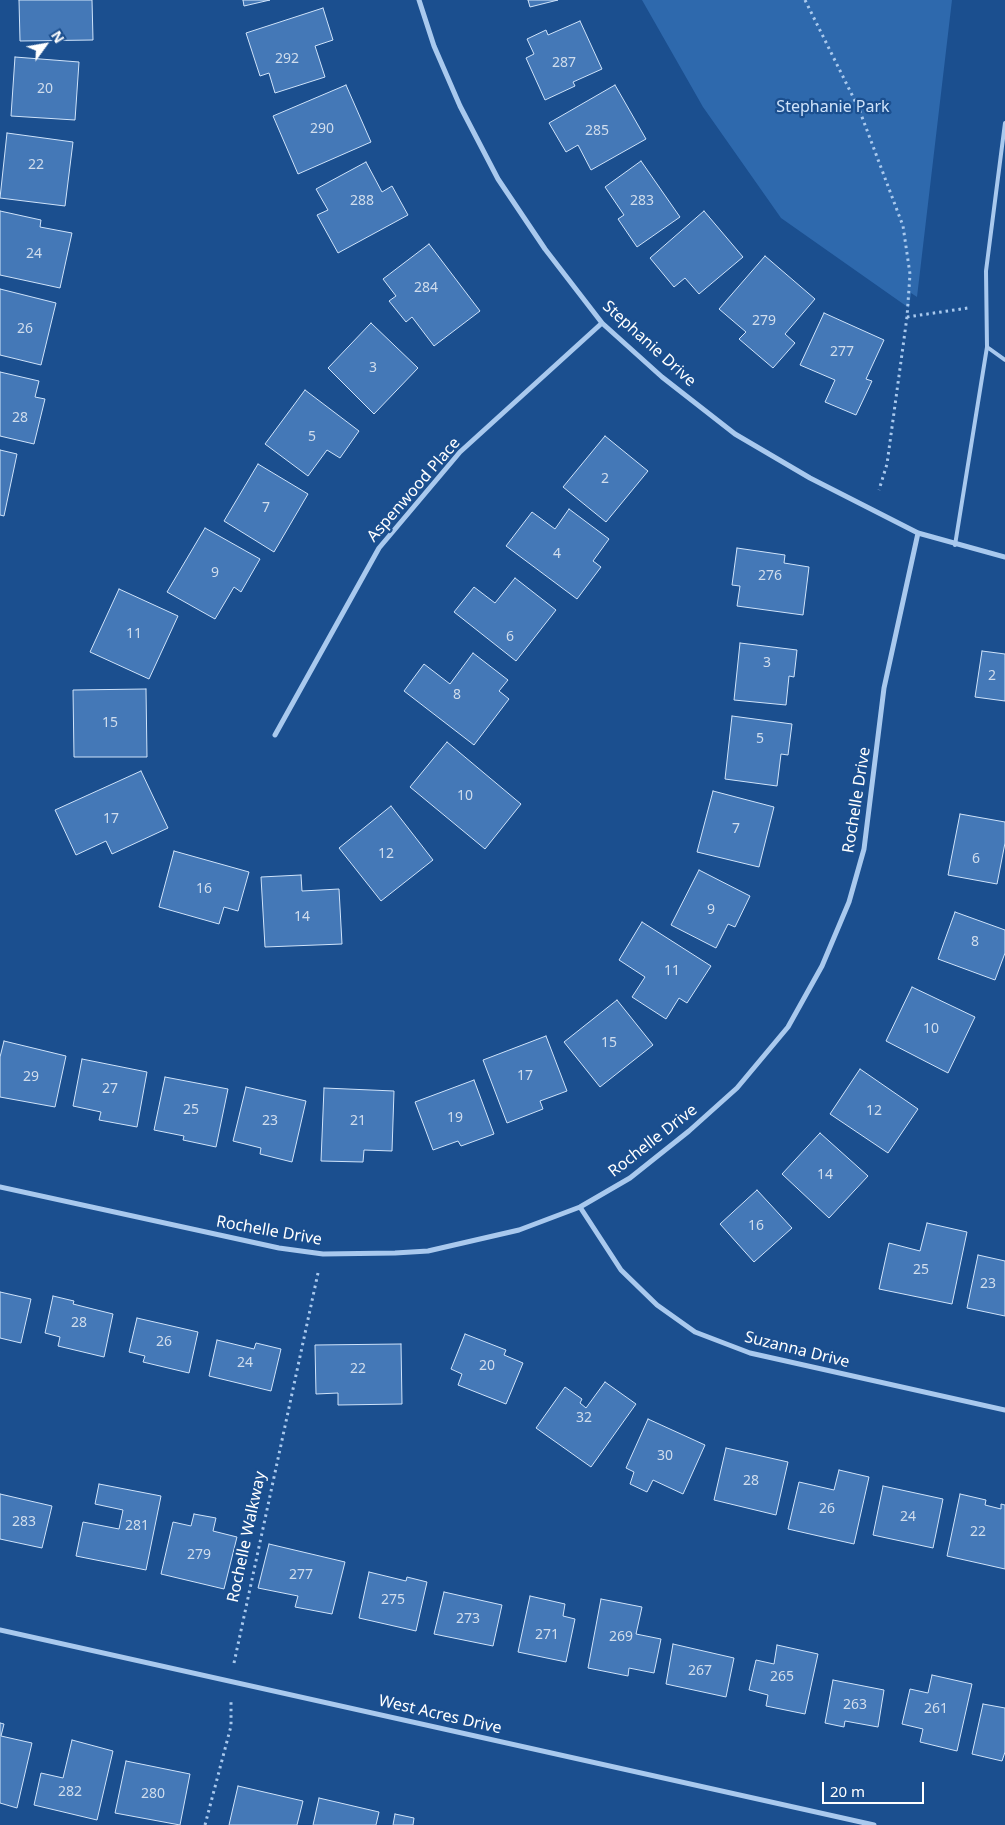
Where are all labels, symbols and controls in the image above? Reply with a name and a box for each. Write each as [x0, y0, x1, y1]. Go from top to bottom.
north arrow [20, 20, 70, 70]
text: N [47, 27, 69, 47]
house number: 292 [275, 51, 299, 67]
house number: 287 [552, 55, 576, 71]
house number: 20 [37, 81, 53, 97]
park label: Stephanie Park [776, 97, 890, 117]
house number: 290 [310, 121, 334, 137]
house number: 285 [585, 123, 609, 139]
house number: 22 [28, 157, 44, 173]
house number: 288 [350, 193, 374, 209]
house number: 283 [630, 193, 654, 209]
house number: 24 [26, 246, 42, 262]
house number: 284 [414, 280, 438, 296]
street label: Stephanie Drive [598, 297, 700, 391]
house number: 279 [752, 313, 776, 329]
house number: 26 [17, 321, 33, 337]
house number: 277 [830, 344, 854, 360]
house number: 3 [369, 360, 377, 376]
house number: 28 [12, 410, 28, 426]
house number: 5 [308, 429, 316, 445]
street label: Aspenwood Place [363, 434, 465, 546]
house number: 2 [601, 471, 609, 487]
house number: 7 [262, 500, 270, 516]
house number: 4 [553, 546, 561, 562]
house number: 9 [211, 565, 219, 581]
house number: 276 [758, 568, 782, 584]
house number: 11 [126, 626, 142, 642]
house number: 6 [506, 629, 514, 645]
house number: 3 [763, 655, 771, 671]
house number: 2 [988, 668, 996, 684]
house number: 8 [453, 687, 461, 703]
house number: 15 [102, 715, 118, 731]
house number: 5 [756, 731, 764, 747]
street label: Rochelle Drive [839, 746, 875, 854]
house number: 10 [457, 788, 473, 804]
house number: 17 [103, 811, 119, 827]
house number: 7 [732, 821, 740, 837]
house number: 12 [378, 846, 394, 862]
house number: 6 [972, 851, 980, 867]
house number: 16 [196, 881, 212, 897]
house number: 9 [707, 902, 715, 918]
house number: 14 [294, 909, 310, 925]
house number: 8 [971, 934, 979, 950]
house number: 11 [664, 963, 680, 979]
house number: 10 [923, 1021, 939, 1037]
house number: 15 [601, 1035, 617, 1051]
house number: 17 [517, 1068, 533, 1084]
house number: 29 [23, 1069, 39, 1085]
house number: 27 [102, 1081, 118, 1097]
street label: Rochelle Drive [605, 1100, 701, 1182]
house number: 25 [183, 1102, 199, 1118]
house number: 12 [866, 1103, 882, 1119]
house number: 19 [447, 1110, 463, 1126]
house number: 23 [262, 1113, 278, 1129]
house number: 21 [350, 1113, 366, 1129]
house number: 14 [817, 1167, 833, 1183]
street label: Rochelle Drive [215, 1212, 323, 1250]
house number: 16 [748, 1218, 764, 1234]
house number: 25 [913, 1262, 929, 1278]
house number: 23 [980, 1276, 996, 1292]
house number: 28 [71, 1315, 87, 1331]
street label: Suzanna Drive [742, 1328, 852, 1372]
house number: 26 [156, 1334, 172, 1350]
house number: 24 [237, 1355, 253, 1371]
house number: 20 [479, 1358, 495, 1374]
house number: 22 [350, 1361, 366, 1377]
house number: 32 [576, 1410, 592, 1426]
house number: 30 [657, 1448, 673, 1464]
street label: Rochelle Walkway [224, 1470, 270, 1604]
house number: 28 [743, 1473, 759, 1489]
house number: 26 [819, 1501, 835, 1517]
house number: 24 [900, 1509, 916, 1525]
house number: 283 [12, 1514, 36, 1530]
house number: 281 [125, 1518, 149, 1534]
house number: 22 [970, 1524, 986, 1540]
house number: 279 [187, 1547, 211, 1563]
house number: 277 [289, 1567, 313, 1583]
house number: 275 [381, 1592, 405, 1608]
house number: 273 [456, 1611, 480, 1627]
house number: 271 [535, 1627, 559, 1643]
house number: 269 [609, 1629, 633, 1645]
house number: 267 [688, 1663, 712, 1679]
house number: 265 [770, 1669, 794, 1685]
street label: West Acres Drive [377, 1691, 503, 1739]
house number: 263 [843, 1697, 867, 1713]
house number: 261 [924, 1701, 948, 1717]
scale bar [825, 1772, 928, 1804]
text: 20 m [830, 1781, 865, 1801]
house number: 282 [58, 1784, 82, 1800]
house number: 280 [141, 1786, 165, 1802]

